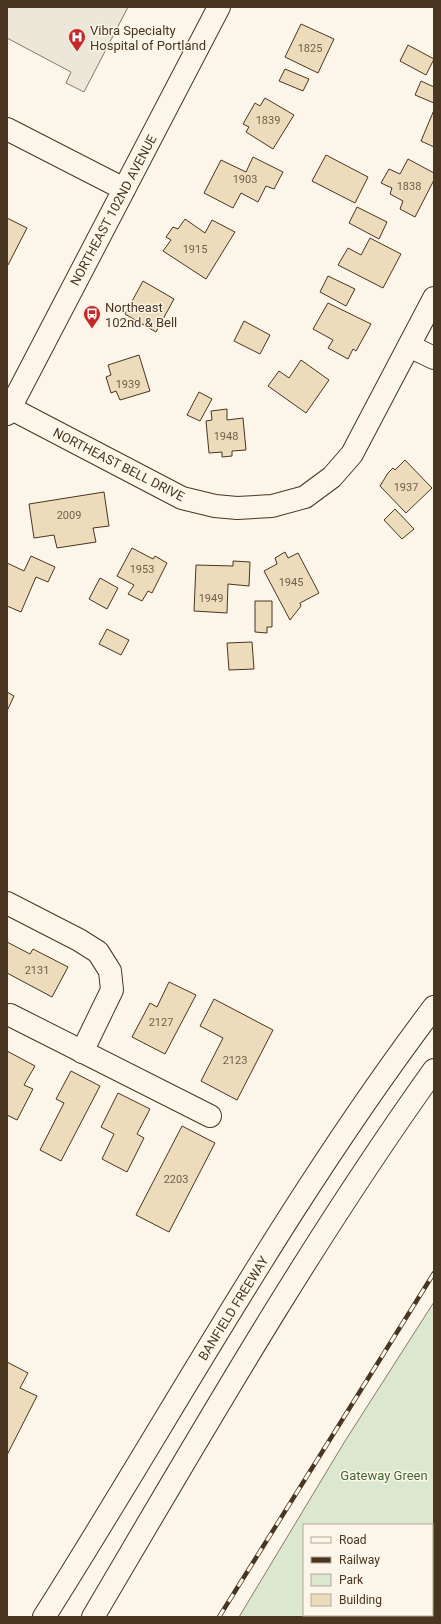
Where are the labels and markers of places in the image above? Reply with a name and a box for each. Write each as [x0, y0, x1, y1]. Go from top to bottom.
place label: Vibra Specialty Hospital of Portland [90, 23, 206, 53]
hospital icon: Vibra Specialty Hospital of Portland [67, 27, 87, 52]
place label: Northeast 102nd & Bell [105, 300, 177, 330]
bus stop icon: Northeast 102nd & Bell [82, 304, 102, 329]

